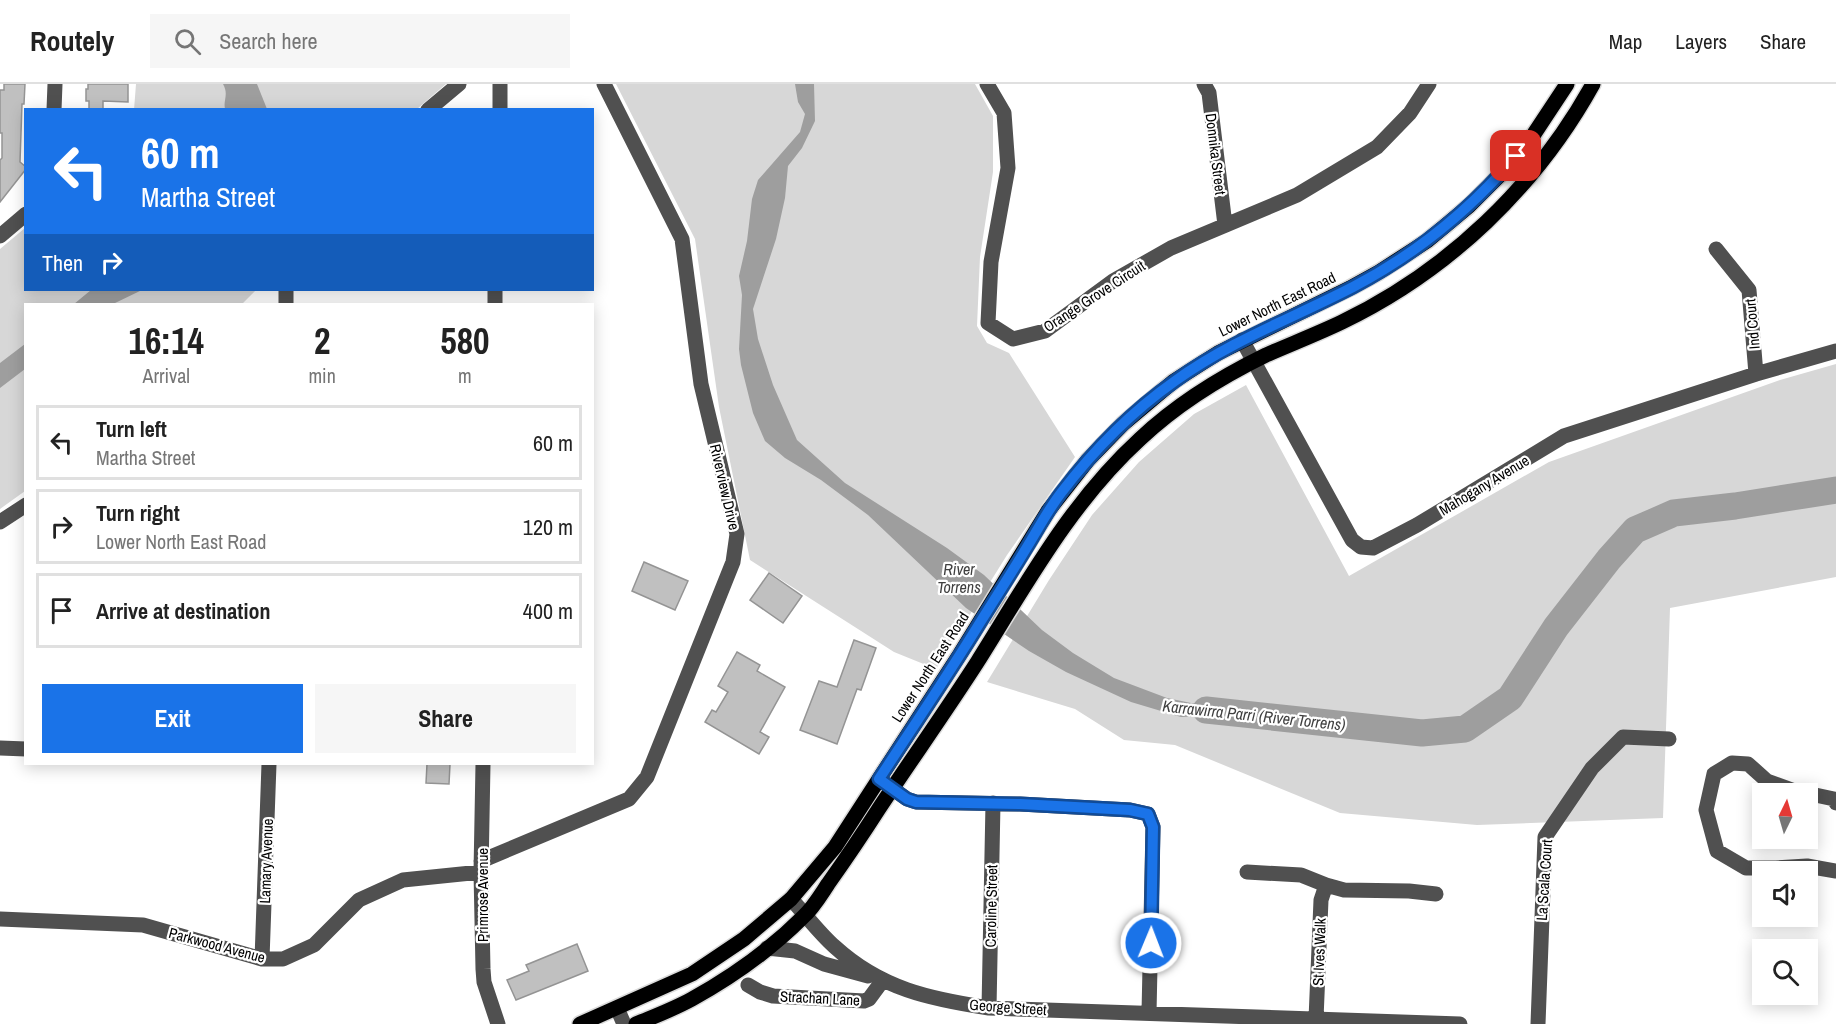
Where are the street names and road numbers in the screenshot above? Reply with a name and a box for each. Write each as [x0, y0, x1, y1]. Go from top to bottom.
street label: Donnika Street [1201, 112, 1231, 197]
street label: Orange Grove Circuit [1039, 255, 1150, 337]
street label: Lower North East Road [1215, 267, 1339, 341]
street label: Ind Court [1739, 297, 1765, 350]
street label: Riverview Drive [705, 442, 745, 532]
street label: Mahogany Avenue [1435, 450, 1533, 520]
street label: Lower North East Road [886, 608, 974, 726]
street label: Lamary Avenue [254, 818, 278, 904]
street label: La Scala Court [1531, 838, 1557, 921]
street label: Primrose Avenue [472, 848, 493, 942]
street label: Caroline Street [980, 864, 1002, 948]
street label: St Ives Walk [1307, 917, 1331, 986]
street label: Parkwood Avenue [166, 922, 268, 968]
street label: Strachan Lane [779, 985, 861, 1011]
street label: George Street [969, 994, 1048, 1020]

